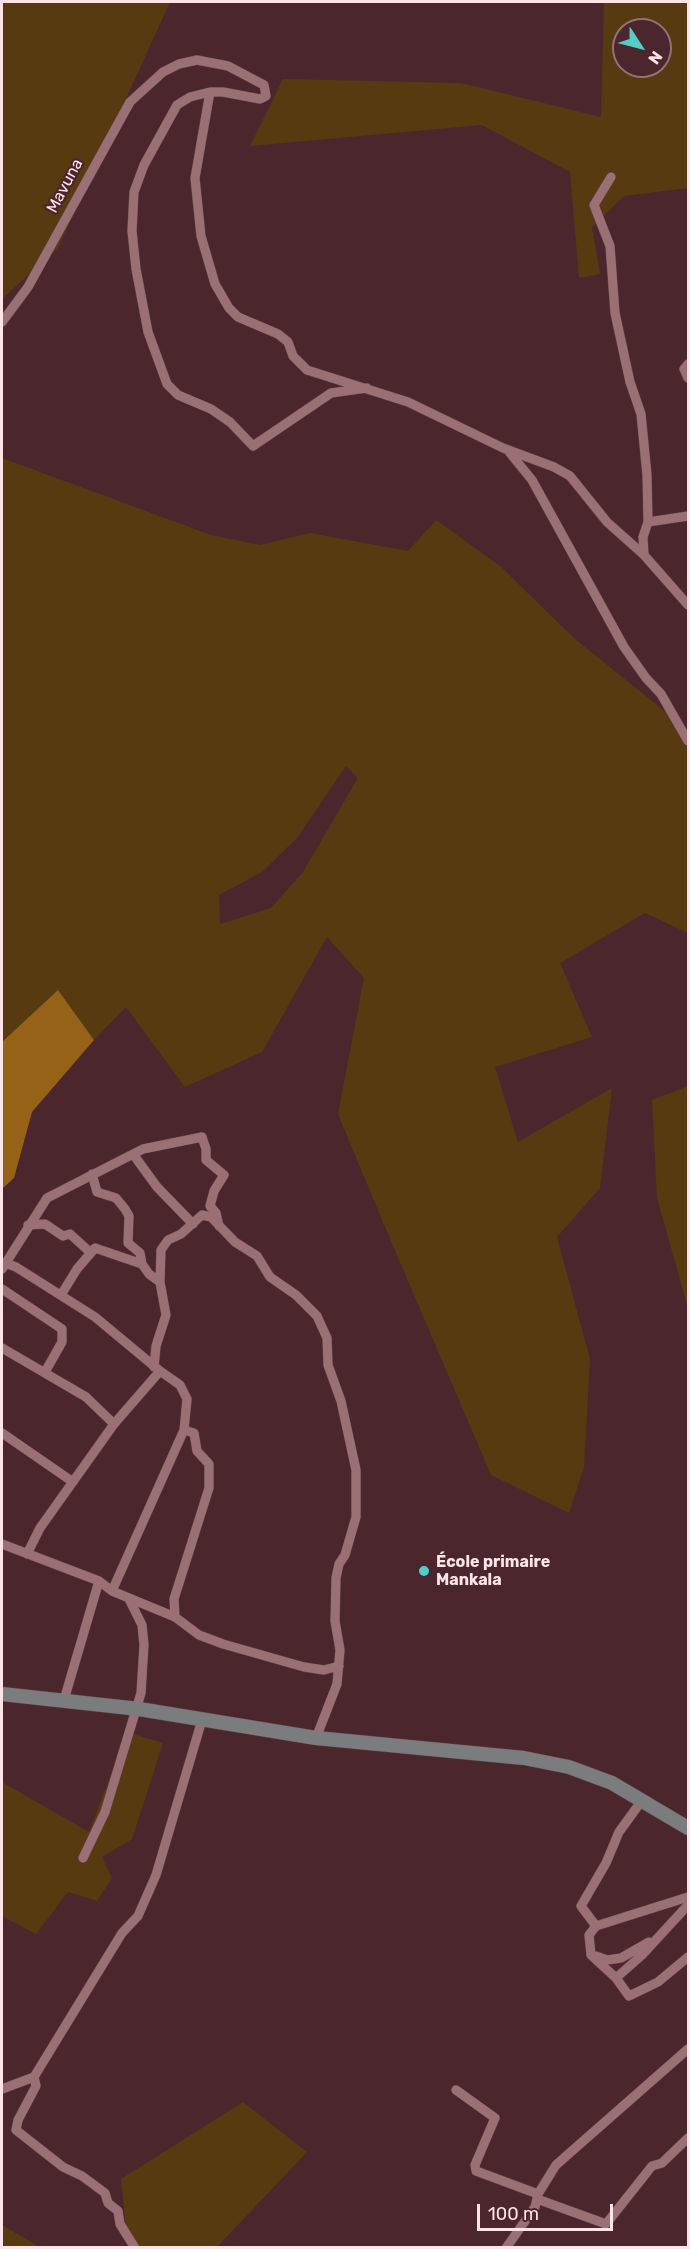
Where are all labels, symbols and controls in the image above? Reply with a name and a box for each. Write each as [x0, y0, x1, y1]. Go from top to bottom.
north arrow [612, 18, 672, 78]
text: N [644, 47, 666, 68]
street label: Mavuna [43, 156, 87, 216]
place label: École primaire Mankala [436, 1552, 550, 1590]
marker: École primaire Mankala [417, 1564, 431, 1578]
scale bar [480, 2192, 616, 2230]
text: 100 m [488, 2203, 539, 2225]

